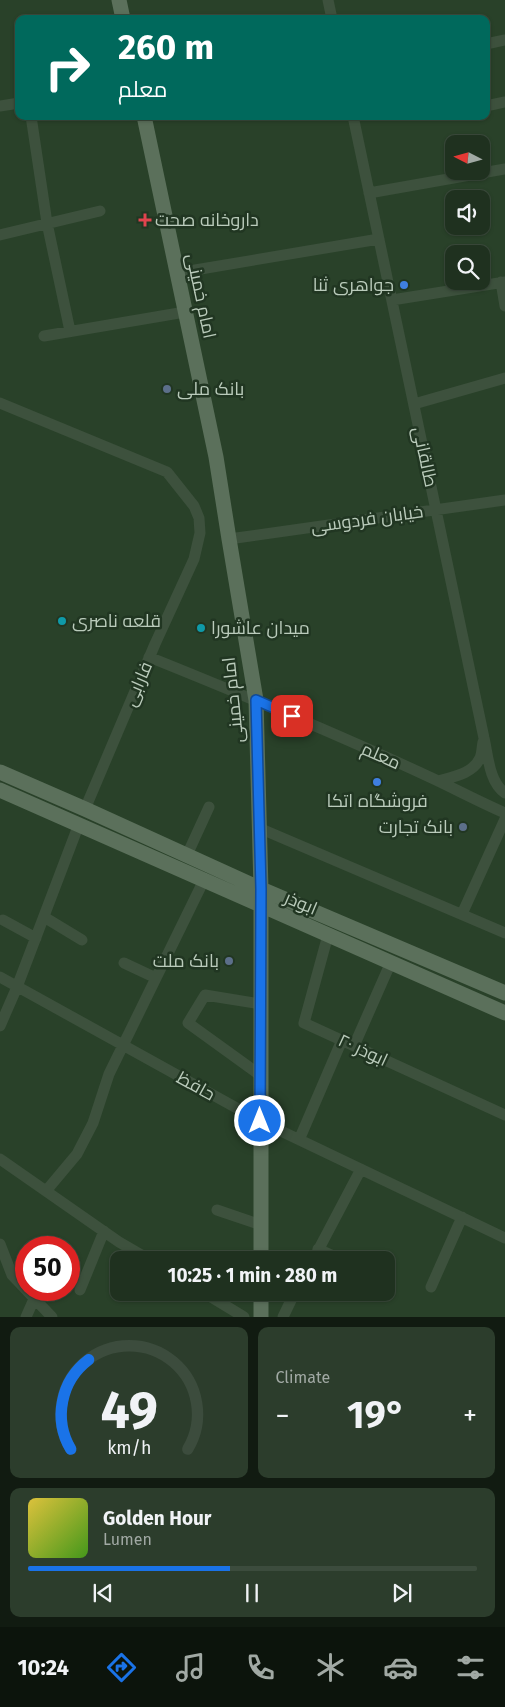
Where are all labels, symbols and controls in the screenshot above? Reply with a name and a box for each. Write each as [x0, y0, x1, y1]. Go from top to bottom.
text: 260 m [118, 26, 214, 68]
icon: right [35, 35, 100, 100]
text: معلم [118, 76, 167, 103]
north arrow [445, 135, 490, 180]
map controls [445, 135, 490, 290]
button: sound [445, 190, 490, 235]
place label: داروخانه صحت [155, 209, 259, 231]
marker: داروخانه صحت [139, 214, 151, 226]
button: search [445, 245, 490, 290]
street label: امام خمینی [180, 251, 221, 341]
place label: جواهری ثنا [313, 274, 394, 296]
marker: جواهری ثنا [398, 279, 410, 291]
place label: بانک ملی [177, 378, 244, 400]
marker: بانک ملی [161, 383, 173, 395]
street label: طالقانی [408, 425, 442, 489]
street label: خیابان فردوسی [309, 500, 425, 538]
place label: قلعه ناصری [72, 610, 161, 632]
marker: قلعه ناصری [56, 615, 68, 627]
place label: میدان عاشورا [211, 617, 310, 639]
marker: میدان عاشورا [195, 622, 207, 634]
street label: امام خمینی [218, 656, 249, 744]
street label: فارابی [119, 658, 157, 710]
pin [271, 695, 313, 737]
icon: arrive [278, 702, 306, 730]
street label: معلم [358, 738, 404, 775]
marker: فروشگاه اتکا [371, 776, 383, 788]
place label: فروشگاه اتکا [326, 790, 428, 812]
place label: بانک تجارت [379, 816, 453, 838]
marker: بانک تجارت [457, 821, 469, 833]
street label: ابوذر [280, 886, 321, 920]
place label: بانک ملت [153, 950, 219, 972]
marker: بانک ملت [223, 955, 235, 967]
street label: ابوذر ۲۰ [335, 1029, 391, 1071]
street label: حافظ [173, 1067, 219, 1105]
position arrow [233, 1094, 285, 1146]
speed limit sign: 50 [15, 1236, 80, 1301]
text: 10:25 · 1 min · 280 m [168, 1264, 337, 1287]
text: Climate [276, 1368, 330, 1387]
text: 49 [100, 1379, 157, 1442]
text: 19° [347, 1392, 406, 1438]
text: − [276, 1399, 290, 1432]
text: + [463, 1399, 477, 1432]
text: km/h [107, 1437, 151, 1459]
text: Golden Hour [103, 1507, 212, 1530]
text: Lumen [103, 1530, 152, 1549]
icon: previous [89, 1579, 117, 1607]
icon: pause [238, 1579, 266, 1607]
icon: next [388, 1579, 416, 1607]
icon: directions [104, 1650, 139, 1685]
icon: music [173, 1650, 208, 1685]
icon: phone [243, 1650, 278, 1685]
icon: climate [313, 1650, 348, 1685]
icon: car [383, 1650, 418, 1685]
icon: filters [453, 1650, 488, 1685]
text: 10:24 [17, 1654, 69, 1681]

